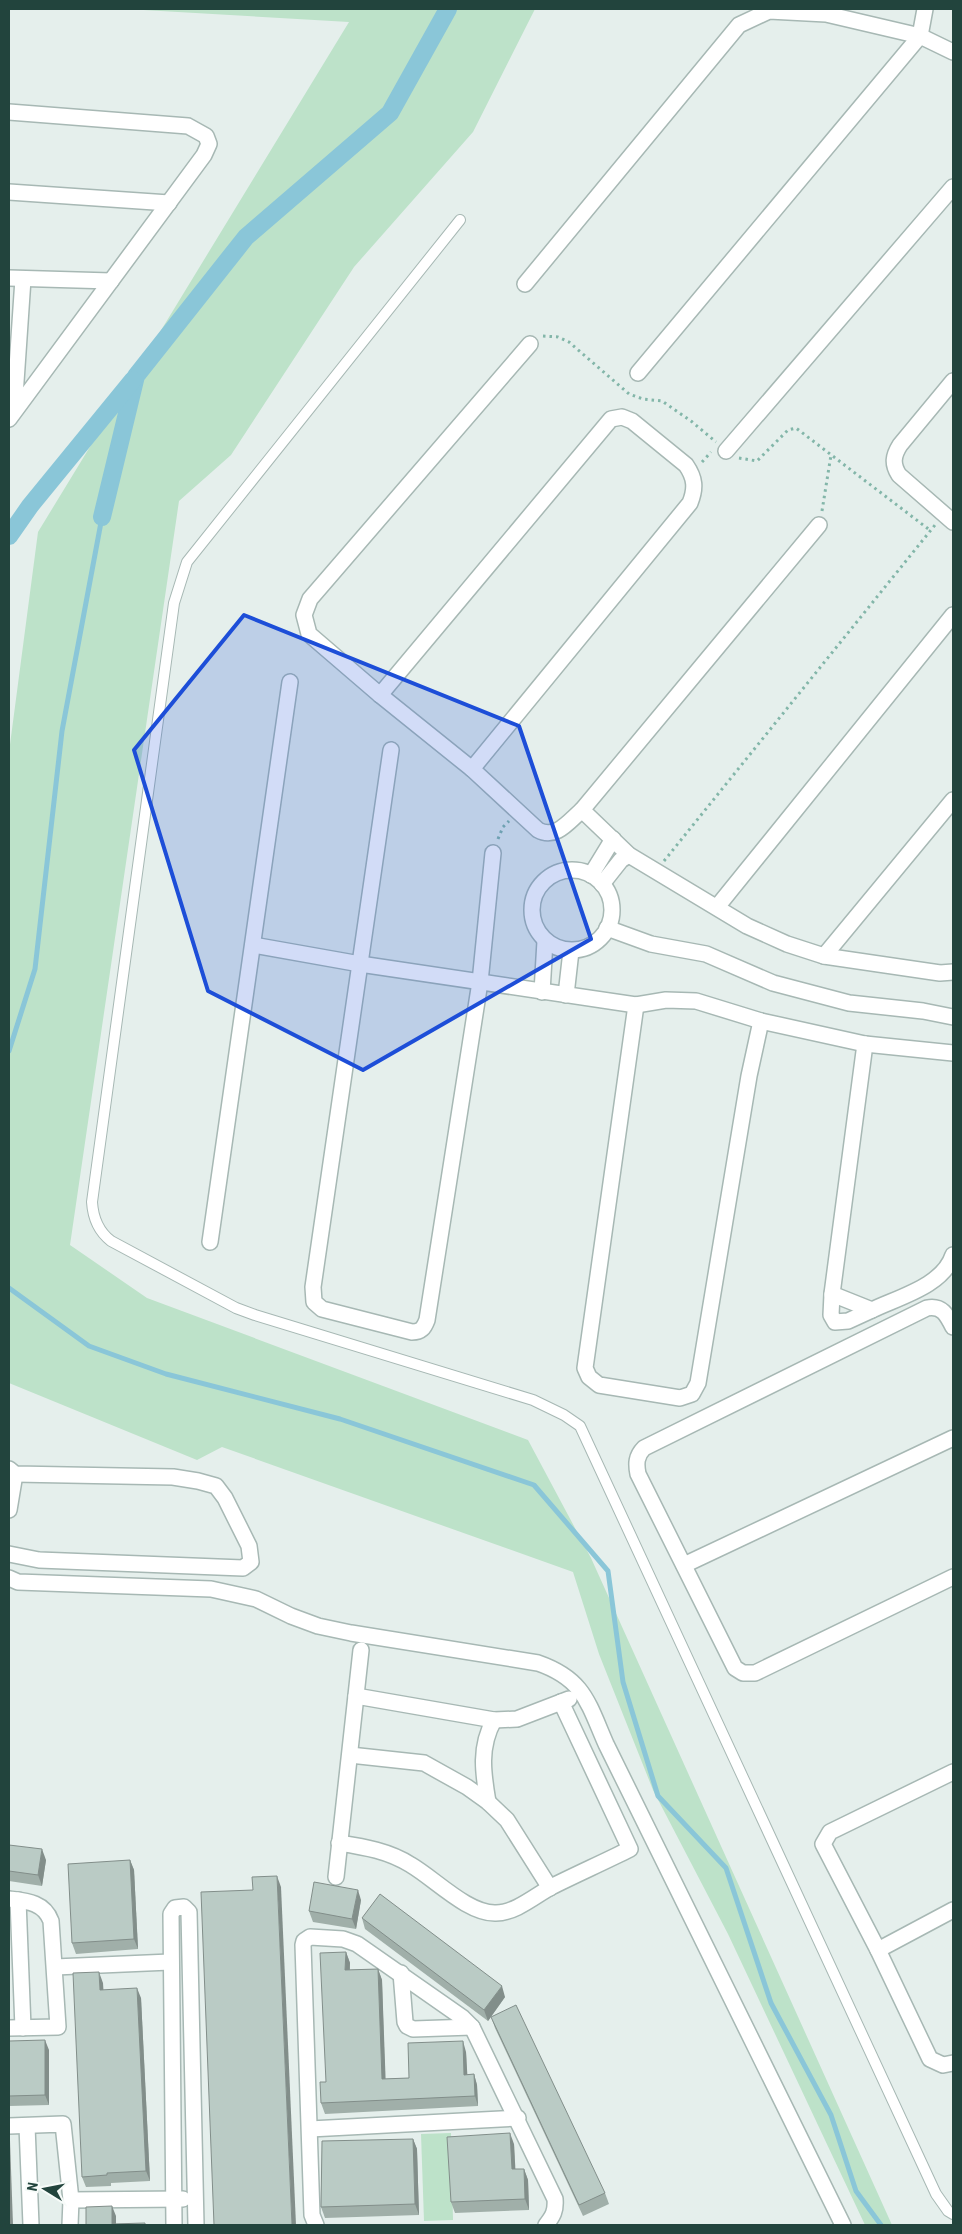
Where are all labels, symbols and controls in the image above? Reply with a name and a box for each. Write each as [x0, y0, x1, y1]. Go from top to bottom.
north arrow [20, 2164, 70, 2214]
text: N [24, 2181, 41, 2192]

